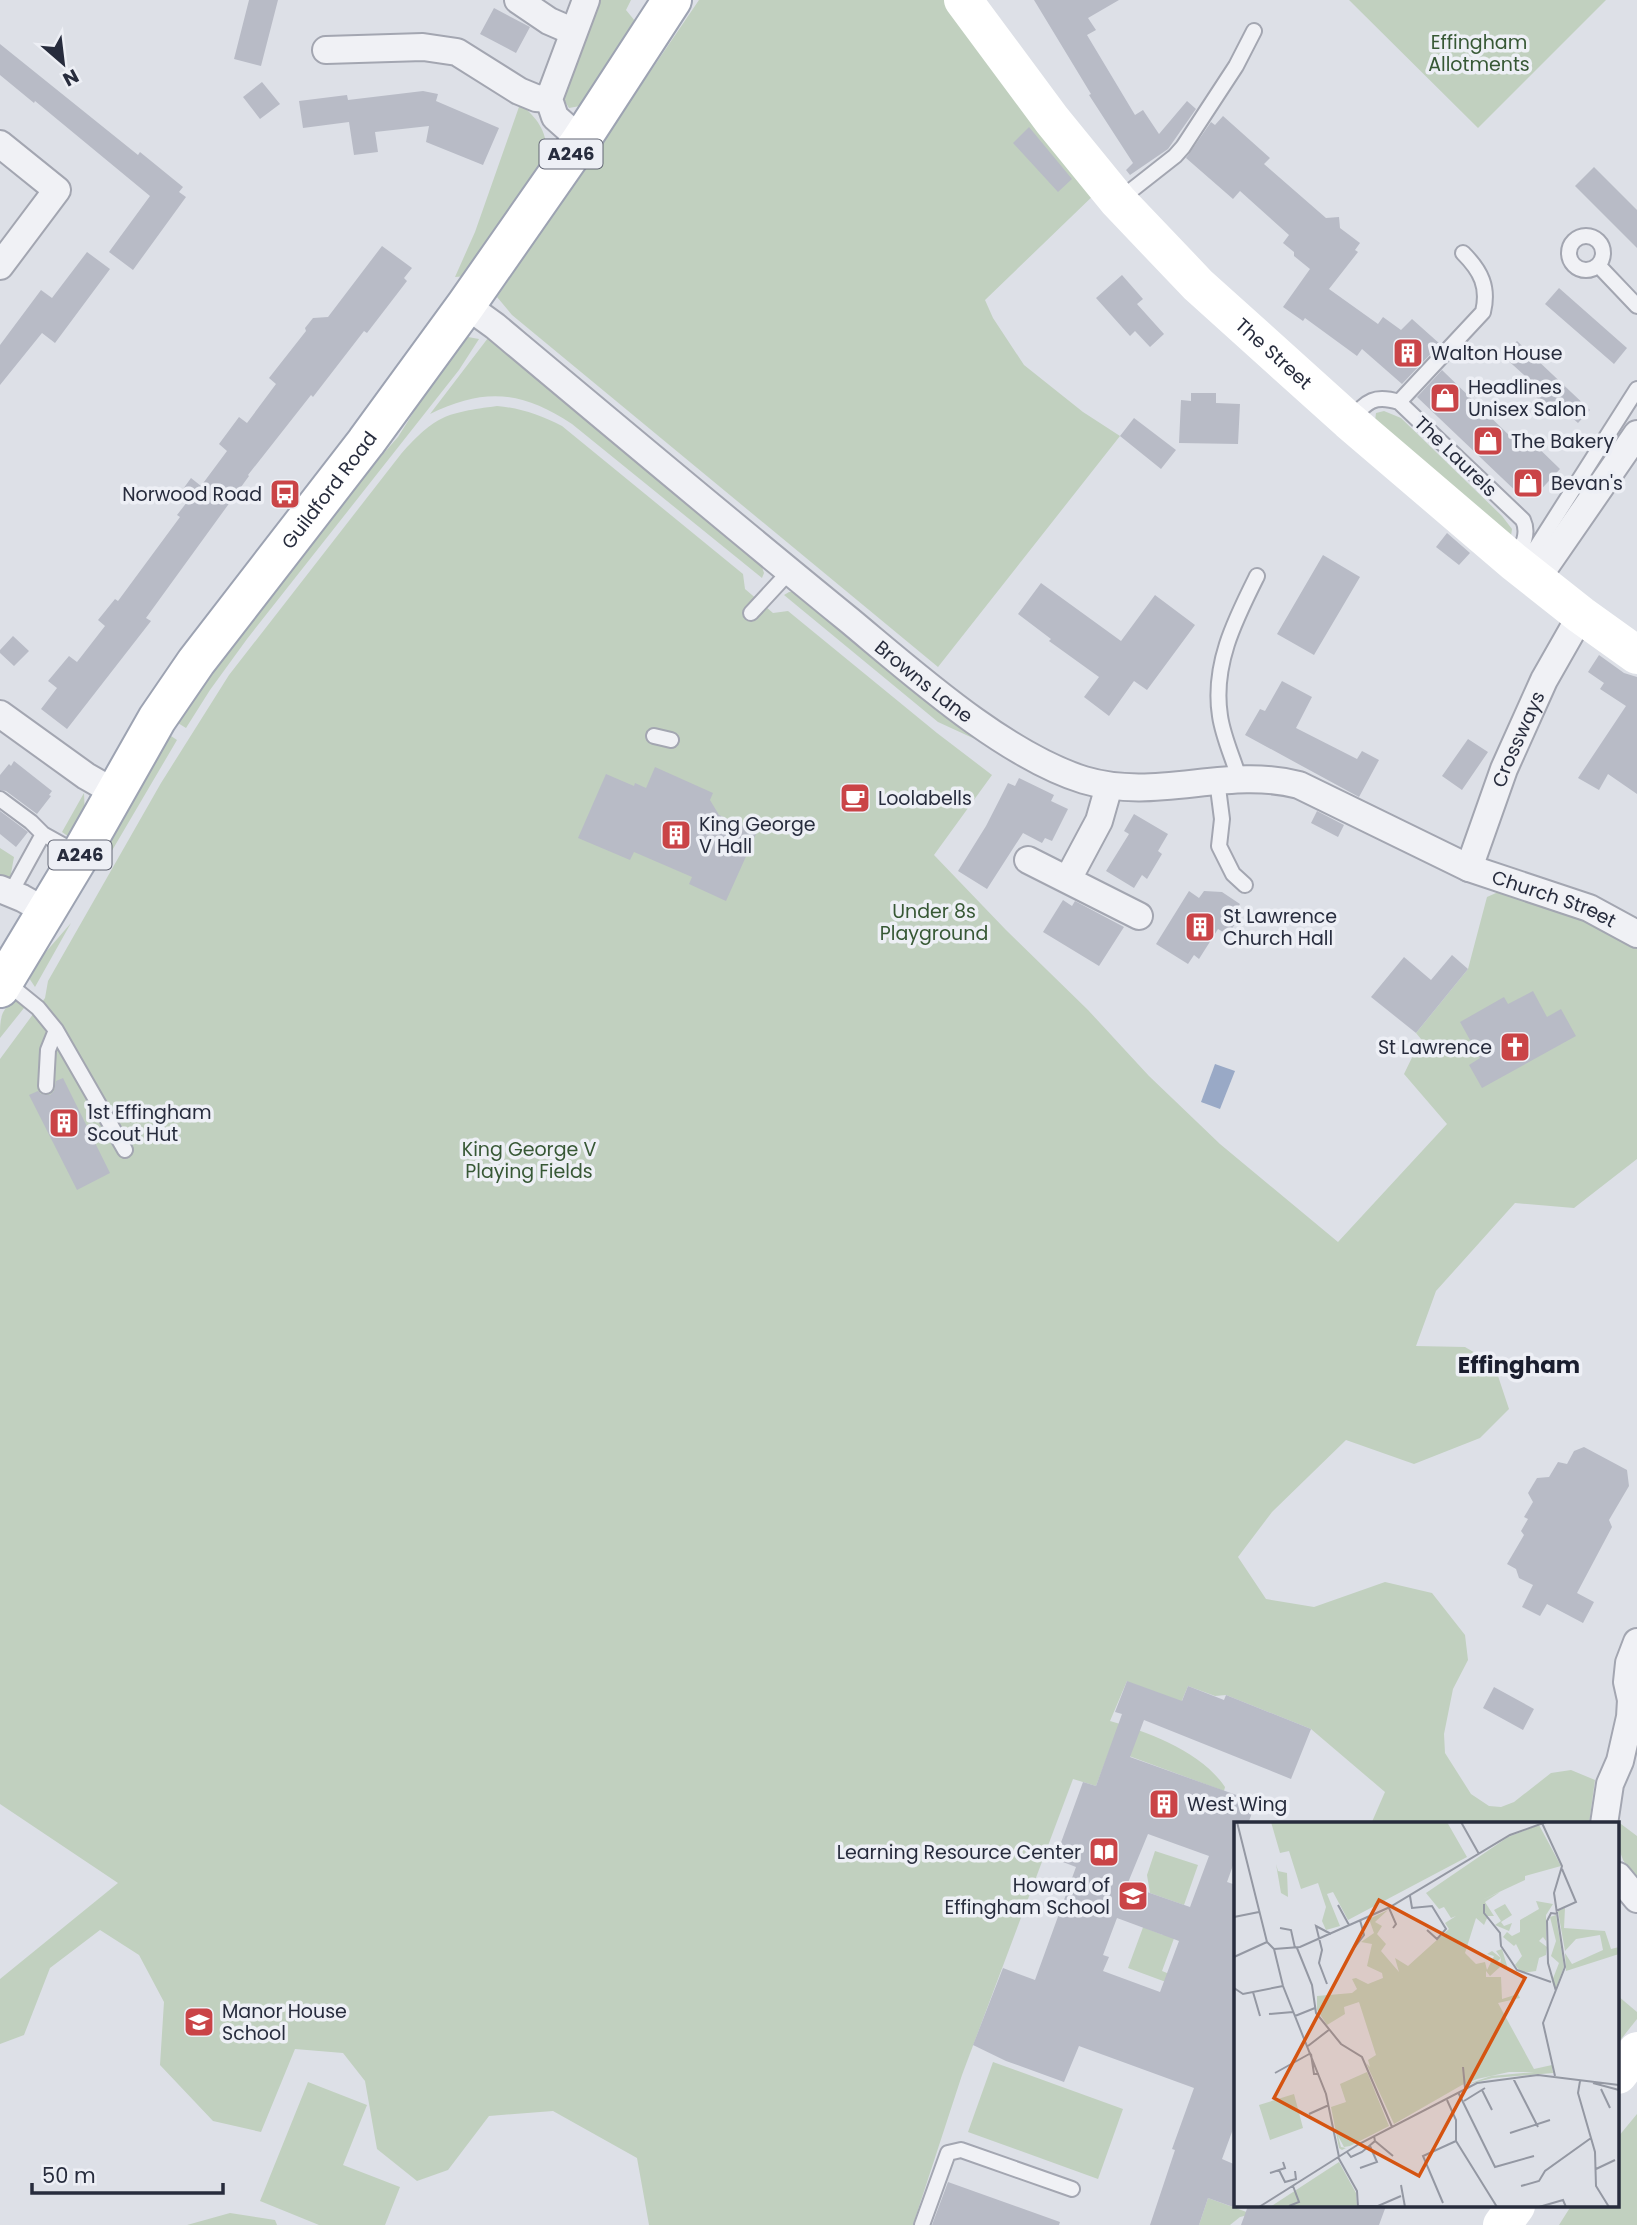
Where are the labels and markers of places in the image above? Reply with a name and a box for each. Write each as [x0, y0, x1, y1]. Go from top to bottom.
building icon: Walton House [1391, 336, 1425, 370]
place label: Walton House [1431, 340, 1563, 367]
place label: Headlines Unisex Salon [1468, 374, 1587, 423]
shop icon: Headlines Unisex Salon [1428, 381, 1462, 415]
shop icon: The Bakery [1471, 424, 1505, 458]
place label: The Bakery [1511, 428, 1614, 455]
shop icon: Bevan's [1511, 466, 1545, 500]
place label: Bevan's [1551, 470, 1623, 497]
bus stop icon: Norwood Road [268, 477, 302, 511]
place label: Norwood Road [122, 481, 262, 508]
cafe icon: Loolabells [838, 781, 872, 815]
place label: Loolabells [878, 785, 972, 812]
place label: King George V Hall [699, 811, 816, 860]
building icon: King George V Hall [659, 818, 693, 852]
place label: St Lawrence Church Hall [1223, 903, 1337, 952]
building icon: St Lawrence Church Hall [1183, 910, 1217, 944]
church icon: St Lawrence [1498, 1030, 1532, 1064]
place label: St Lawrence [1378, 1034, 1492, 1061]
place label: 1st Effingham Scout Hut [87, 1099, 212, 1148]
building icon: 1st Effingham Scout Hut [47, 1106, 81, 1140]
building icon: West Wing [1147, 1787, 1181, 1821]
place label: West Wing [1187, 1791, 1287, 1818]
library icon: Learning Resource Center [1087, 1835, 1121, 1869]
place label: Learning Resource Center [837, 1839, 1081, 1866]
place label: Howard of Effingham School [945, 1872, 1110, 1921]
school or university icon: Howard of Effingham School [1116, 1879, 1150, 1913]
place label: Manor House School [222, 1998, 347, 2047]
school or university icon: Manor House School [182, 2005, 216, 2039]

